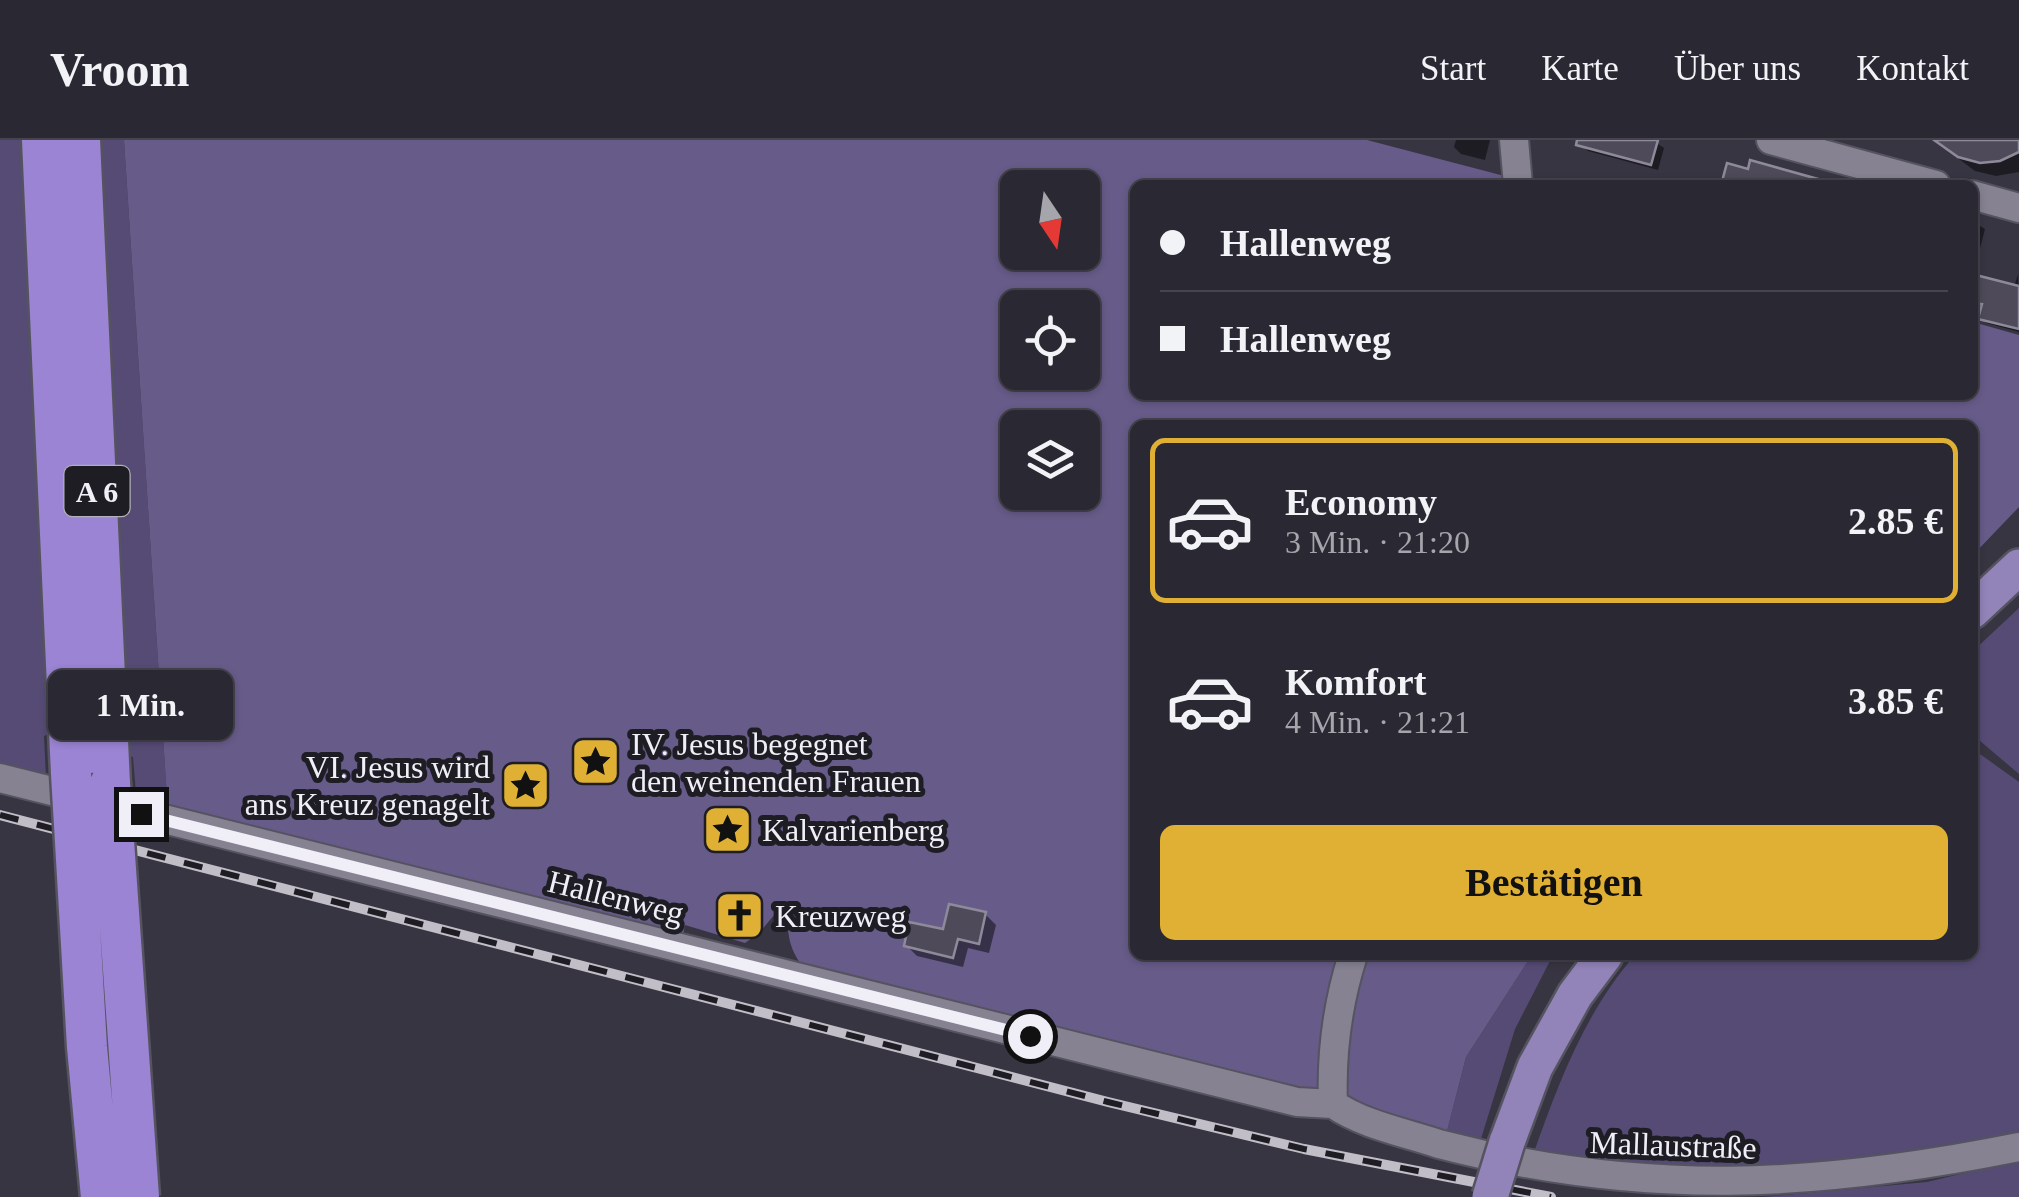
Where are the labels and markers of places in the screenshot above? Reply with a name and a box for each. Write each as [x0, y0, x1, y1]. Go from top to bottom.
place label: IV. Jesus begegnet den weinenden Frauen [631, 726, 921, 799]
place icon: IV. Jesus begegnet den weinenden Frauen [570, 736, 622, 788]
place label: VI. Jesus wird ans Kreuz genagelt [245, 749, 490, 822]
place icon: VI. Jesus wird ans Kreuz genagelt [499, 759, 551, 811]
place icon: Kalvarienberg [701, 804, 753, 856]
place label: Kalvarienberg [762, 812, 944, 848]
church icon: Kreuzweg [714, 890, 766, 942]
place label: Kreuzweg [775, 898, 906, 934]

